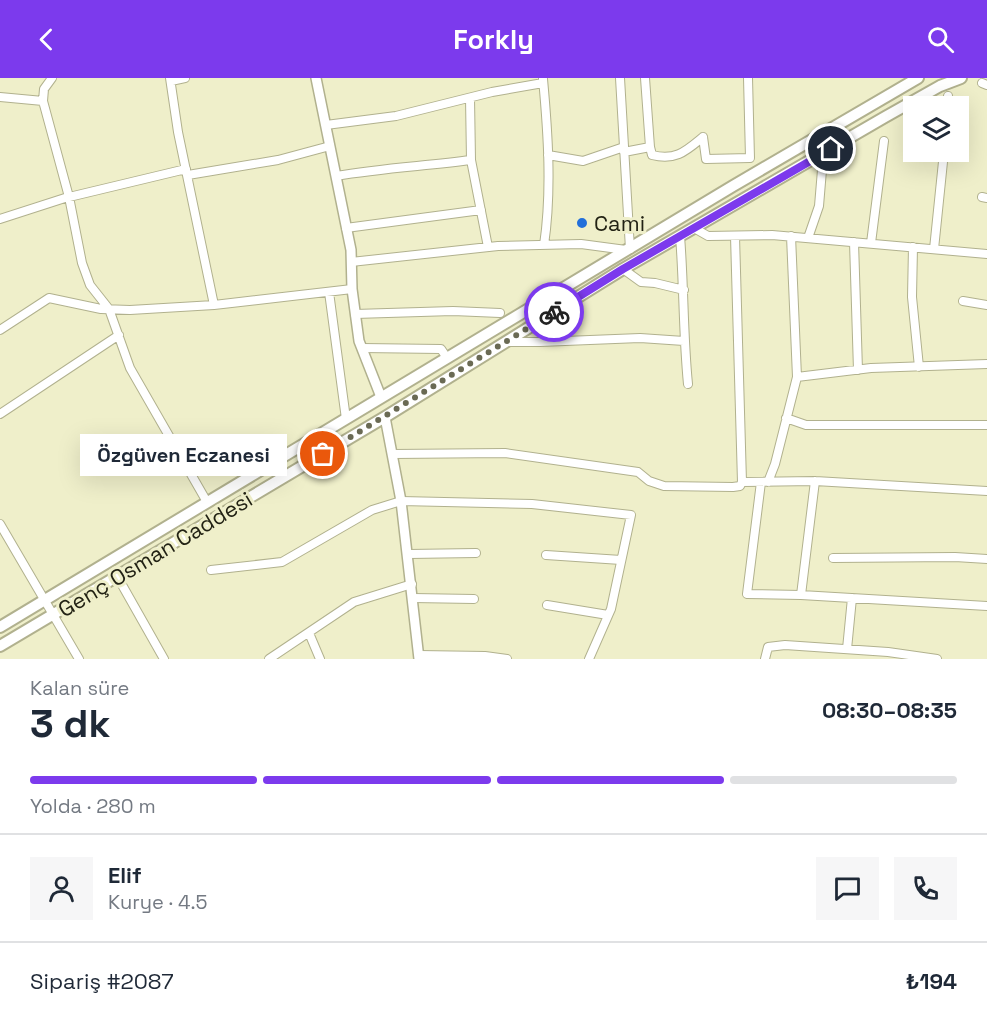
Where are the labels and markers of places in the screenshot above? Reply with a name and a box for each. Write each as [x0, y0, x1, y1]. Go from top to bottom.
pin [805, 123, 856, 174]
place label: Cami [594, 209, 645, 237]
marker: Cami [575, 216, 589, 230]
pin [297, 428, 348, 479]
callout: Özgüven Eczanesi [80, 433, 287, 475]

